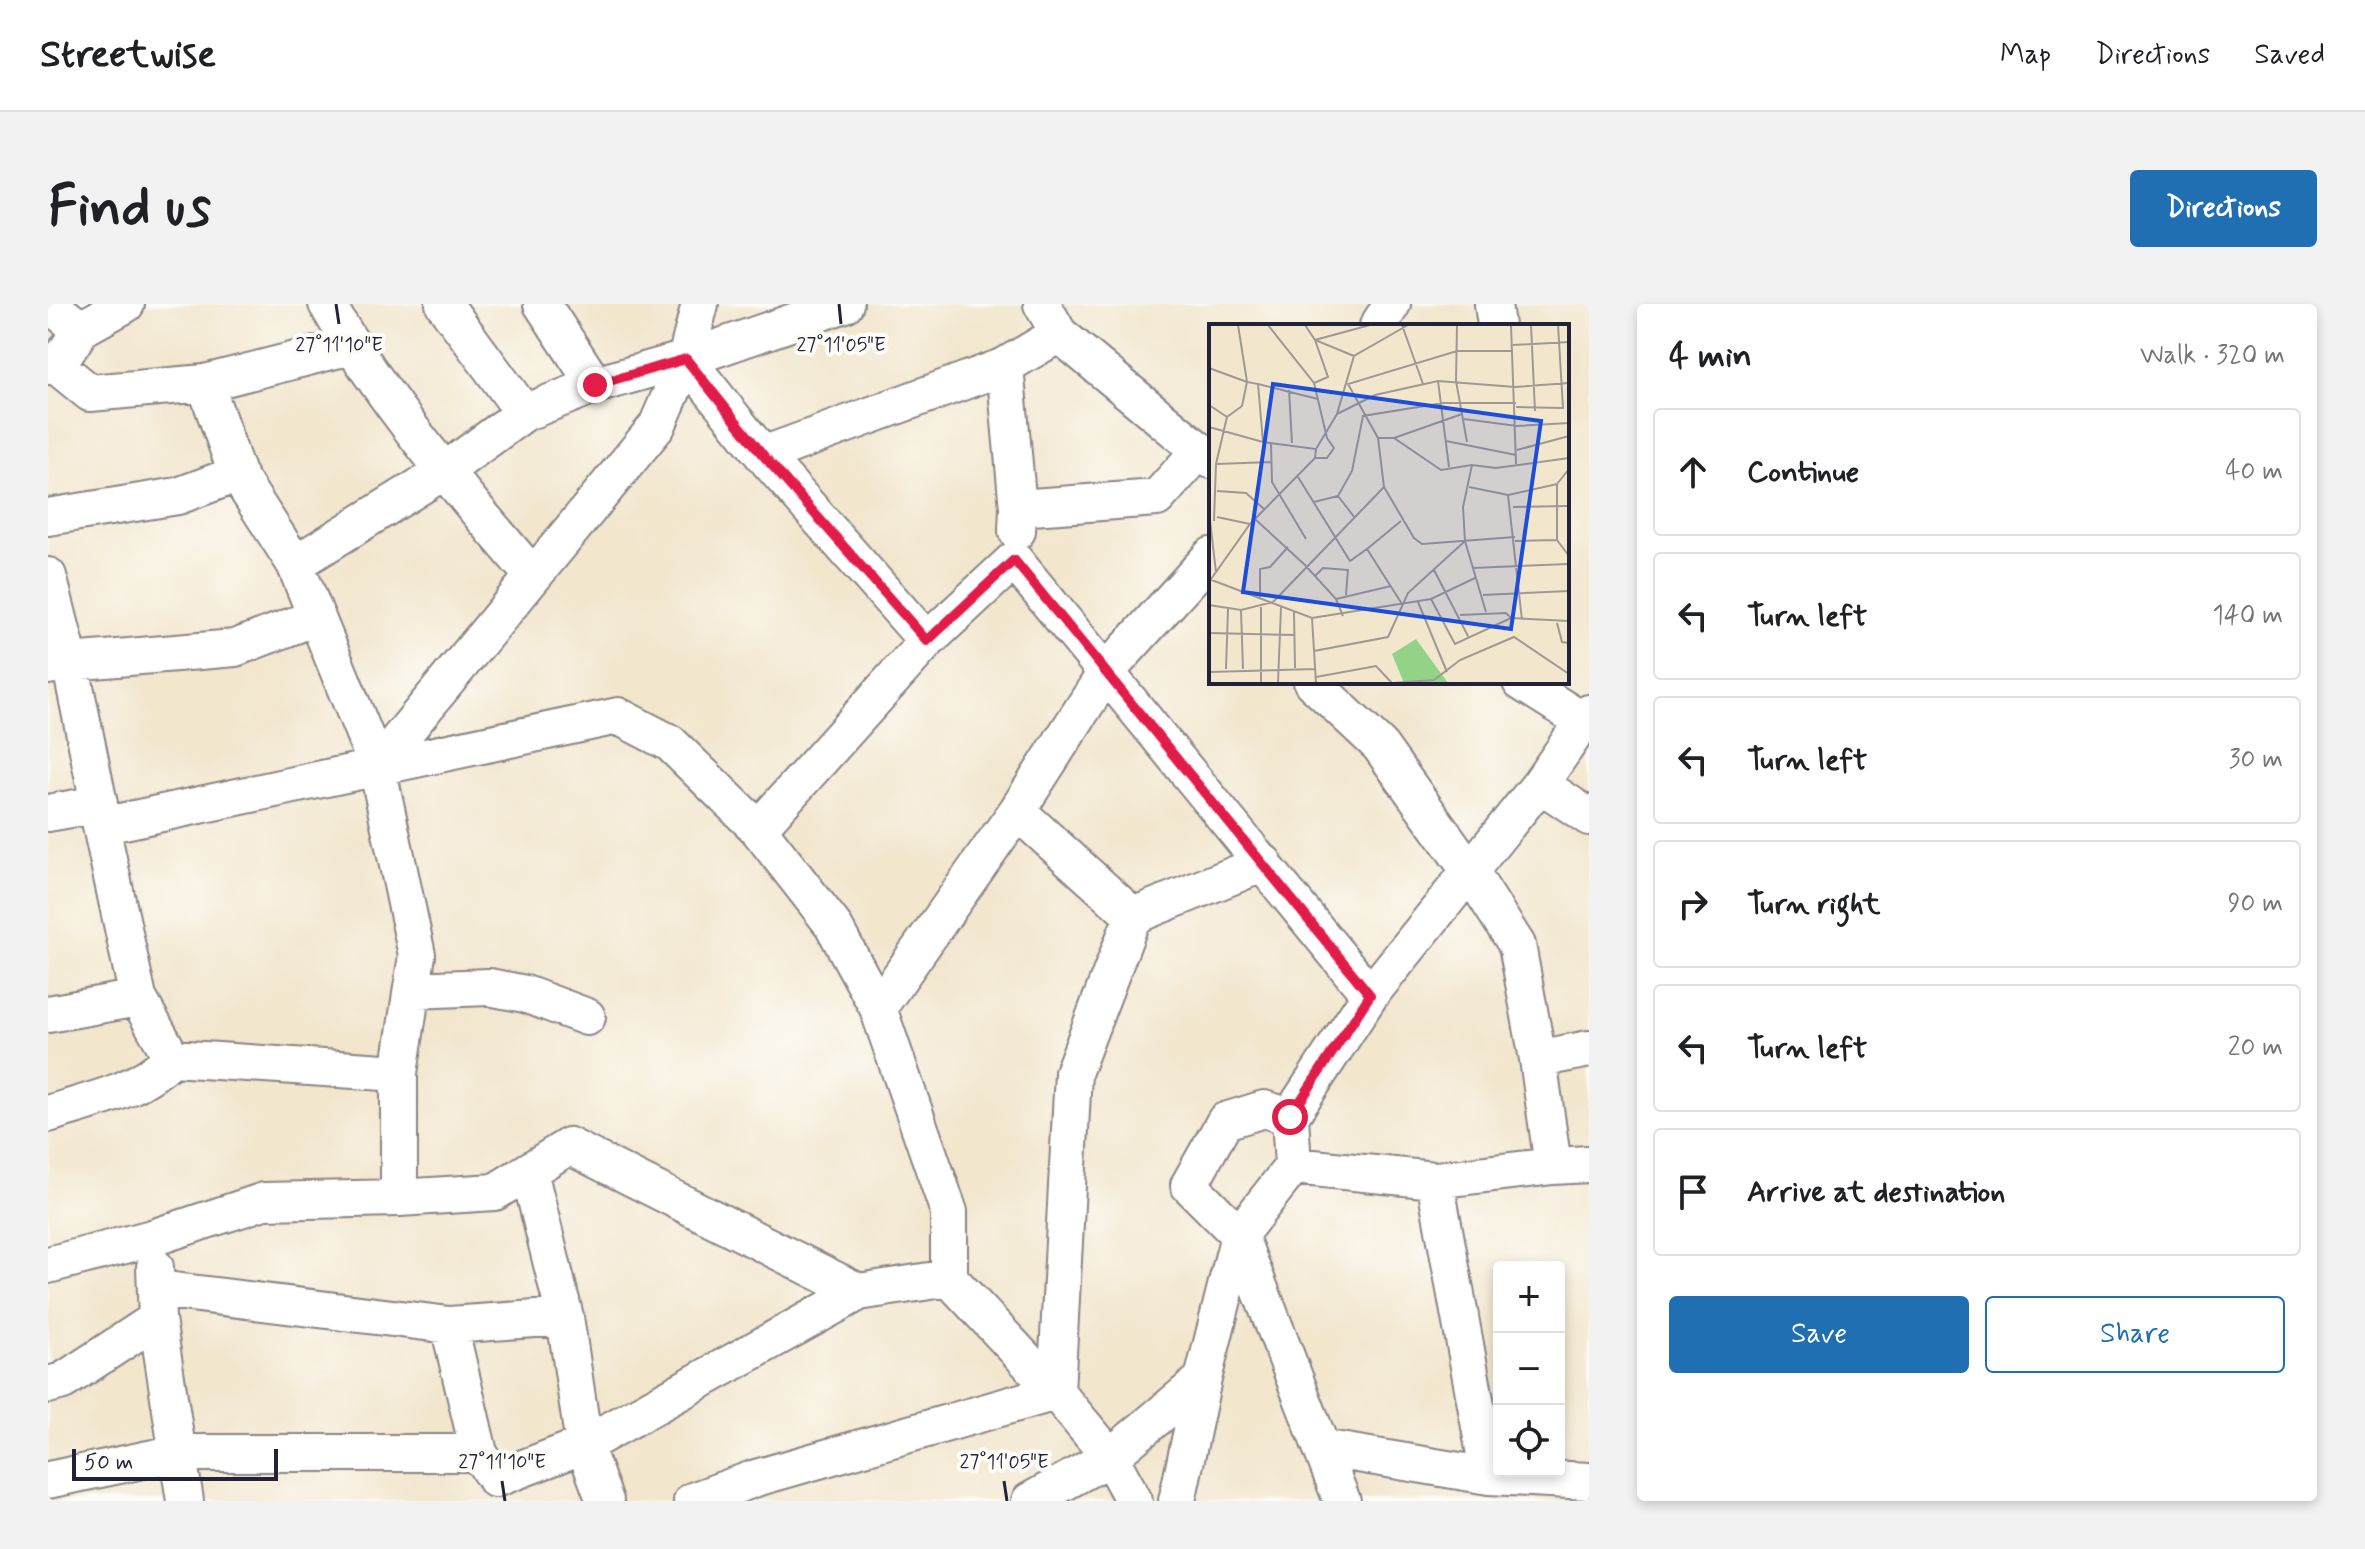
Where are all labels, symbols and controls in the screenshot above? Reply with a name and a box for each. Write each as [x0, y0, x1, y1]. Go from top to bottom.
text: Streetwise [40, 31, 216, 80]
text: Map [2000, 37, 2051, 74]
text: Directions [2095, 37, 2210, 74]
text: Saved [2254, 37, 2325, 74]
button: Directions [2130, 170, 2317, 247]
text: Find us [48, 172, 211, 245]
inset map [1209, 324, 1569, 684]
text: 27°11'10"E [295, 332, 383, 359]
text: 27°11'05"E [796, 332, 886, 359]
text: 4 min [1669, 334, 1752, 379]
text: Walk · 320 m [2140, 339, 2285, 373]
route end [577, 367, 613, 403]
icon: ahead [1671, 450, 1715, 494]
text: Continue [1747, 453, 1859, 492]
text: 40 m [2225, 455, 2283, 489]
icon: left [1671, 594, 1715, 638]
text: Turn left [1747, 597, 1867, 636]
text: 140 m [2212, 599, 2283, 633]
icon: left [1671, 738, 1715, 782]
text: Turn left [1747, 741, 1867, 780]
text: 30 m [2229, 743, 2283, 777]
icon: right [1671, 882, 1715, 926]
text: Turn right [1747, 885, 1880, 924]
text: 90 m [2228, 887, 2283, 921]
icon: left [1671, 1026, 1715, 1070]
text: Turn left [1747, 1029, 1867, 1068]
text: 20 m [2228, 1031, 2283, 1065]
route start [1272, 1099, 1308, 1135]
icon: arrive [1671, 1170, 1715, 1214]
text: Arrive at destination [1747, 1173, 2005, 1212]
map controls [1493, 1261, 1565, 1477]
button: + [1493, 1261, 1565, 1333]
button: Save [1669, 1296, 1969, 1373]
button: Share [1985, 1296, 2285, 1373]
button: − [1493, 1333, 1565, 1405]
button: locate [1493, 1405, 1565, 1477]
scale bar [72, 1445, 278, 1481]
text: 50 m [84, 1449, 133, 1477]
text: 27°11'10"E [458, 1449, 546, 1476]
text: 27°11'05"E [959, 1449, 1049, 1476]

